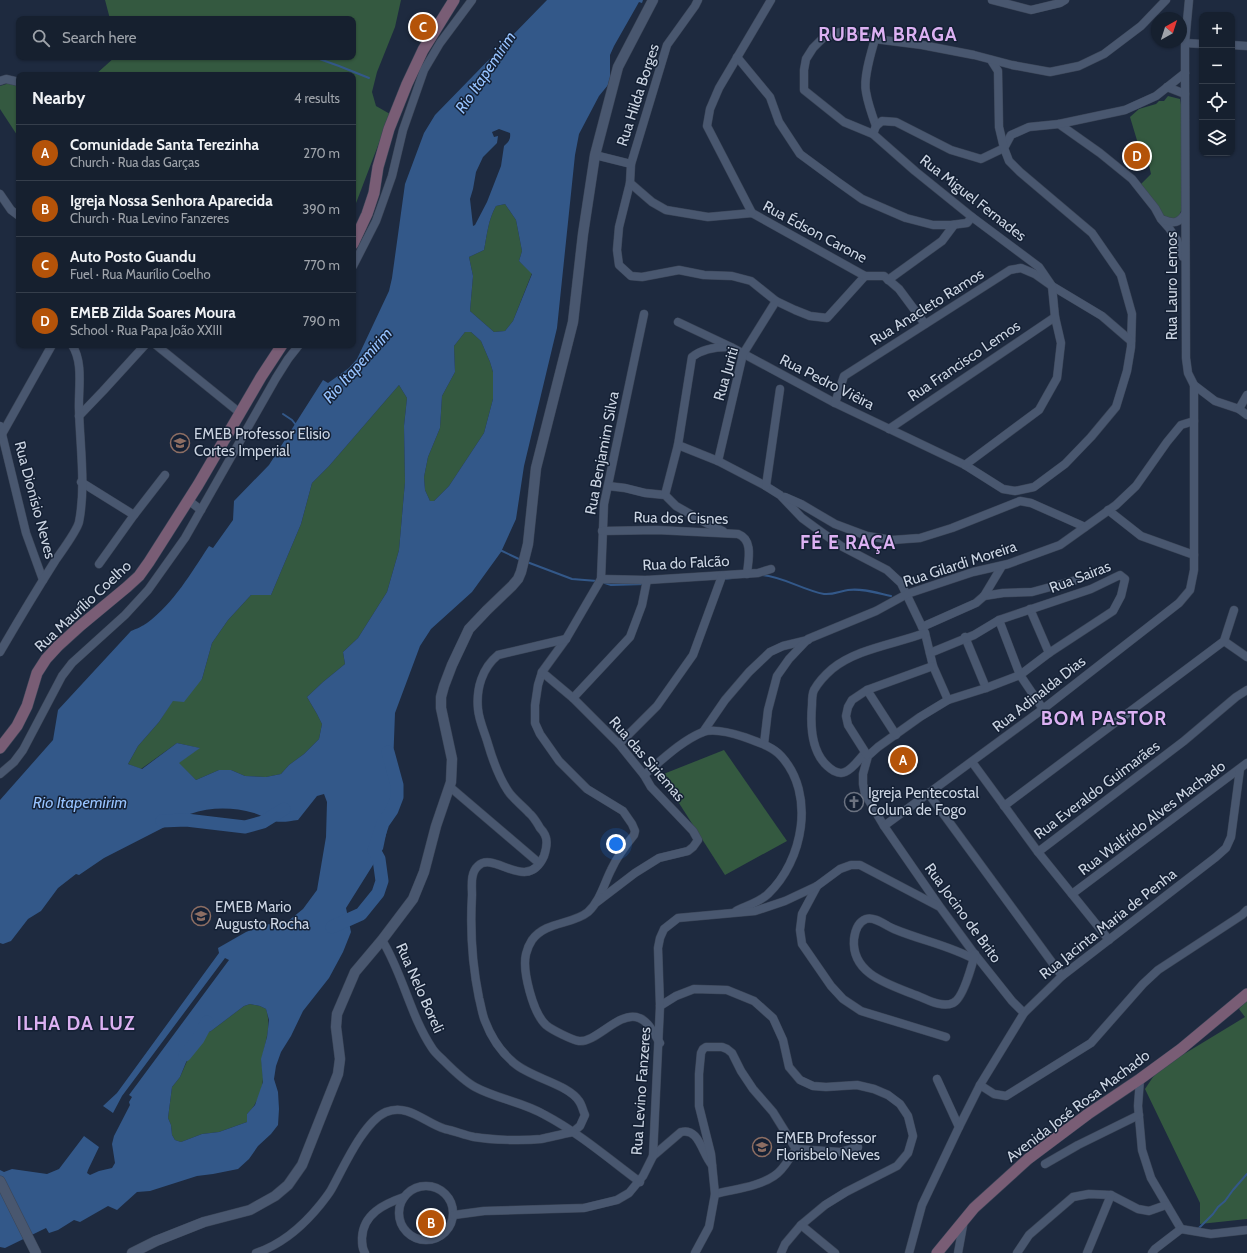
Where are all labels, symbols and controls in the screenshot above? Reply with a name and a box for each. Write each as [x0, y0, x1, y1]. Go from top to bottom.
pin: C [410, 12, 436, 42]
north arrow [1151, 12, 1187, 48]
map controls [1199, 12, 1235, 156]
button: + [1199, 12, 1235, 48]
search box [16, 16, 356, 60]
district label: RUBEM BRAGA [818, 23, 958, 46]
icon: search [30, 27, 52, 49]
water label: Rio Itapemirim [451, 28, 520, 117]
text: Search here [62, 29, 137, 47]
street label: Rua Hilda Borges [613, 42, 663, 148]
button: − [1199, 48, 1235, 84]
button: locate [1199, 84, 1235, 120]
text: Nearby [32, 88, 85, 108]
text: 4 results [294, 90, 340, 106]
button: layers [1199, 120, 1235, 156]
text: Comunidade Santa Terezinha [70, 136, 259, 154]
pin: D [1124, 141, 1150, 171]
text: A [41, 145, 49, 161]
text: 270 m [303, 145, 340, 161]
street label: Rua Miguel Fernades [916, 151, 1030, 245]
text: Church · Rua das Garças [70, 154, 200, 170]
text: Igreja Nossa Senhora Aparecida [70, 192, 273, 210]
street label: Rua Édson Carone [760, 196, 871, 267]
text: B [41, 201, 49, 217]
text: 390 m [302, 201, 340, 217]
text: Church · Rua Levino Fanzeres [70, 210, 229, 226]
street label: Rua Lauro Lemos [1163, 232, 1181, 340]
text: Auto Posto Guandu [70, 248, 196, 266]
text: C [41, 257, 49, 273]
text: 770 m [304, 257, 340, 273]
street label: Rua Anacleto Ramos [867, 265, 987, 349]
text: Fuel · Rua Maurílio Coelho [70, 266, 211, 282]
text: EMEB Zilda Soares Moura [70, 304, 236, 322]
text: D [40, 313, 50, 329]
text: 790 m [303, 313, 340, 329]
street label: Rua Francisco Lemos [904, 317, 1024, 405]
text: School · Rua Papa João XXIII [70, 322, 222, 338]
water label: Rio Itapemirim [319, 324, 396, 407]
street label: Rua Juriti [710, 345, 742, 403]
street label: Rua Pedro Viêira [777, 350, 878, 414]
street label: Rua Benjamim Silva [581, 389, 623, 516]
place label: EMEB Professor Elisio Cortes Imperial [194, 425, 330, 460]
school or university icon: EMEB Professor Elisio Cortes Imperial [169, 432, 191, 454]
street label: Rua Dionísio Neves [11, 439, 59, 561]
street label: Rua dos Cisnes [633, 508, 729, 528]
district label: FÉ E RAÇA [800, 530, 896, 554]
street label: Rua Gilardi Moreira [901, 537, 1020, 591]
street label: Rua do Falcão [642, 552, 730, 574]
street label: Rua Maurílio Coelho [31, 557, 135, 655]
street label: Rua Sairas [1047, 557, 1113, 597]
street label: Rua Adinalda Dias [989, 652, 1089, 736]
district label: BOM PASTOR [1041, 707, 1167, 730]
street label: Rua das Siriemas [605, 713, 689, 805]
street label: Rua Everaldo Guimarães [1031, 737, 1163, 843]
pin: A [890, 745, 916, 775]
street label: Rua Walfrido Alves Machado [1075, 757, 1229, 879]
place label: Igreja Pentecostal Coluna de Fogo [868, 784, 979, 819]
church icon: Igreja Pentecostal Coluna de Fogo [843, 791, 865, 813]
water label: Rio Itapemirim [33, 793, 127, 812]
your location [606, 834, 626, 854]
street label: Rua Jocino de Brito [921, 860, 1005, 966]
street label: Rua Jacinta Maria de Penha [1036, 864, 1181, 983]
place label: EMEB Mario Augusto Rocha [215, 898, 310, 933]
school or university icon: EMEB Mario Augusto Rocha [190, 905, 212, 927]
street label: Rua Nelo Boreli [392, 940, 448, 1036]
district label: ILHA DA LUZ [17, 1012, 135, 1035]
street label: Rua Levino Fanzeres [628, 1026, 654, 1156]
street label: Avenida José Rosa Machado [1003, 1046, 1153, 1166]
place label: EMEB Professor Florisbelo Neves [776, 1129, 880, 1164]
school or university icon: EMEB Professor Florisbelo Neves [751, 1136, 773, 1158]
pin: B [418, 1208, 444, 1238]

